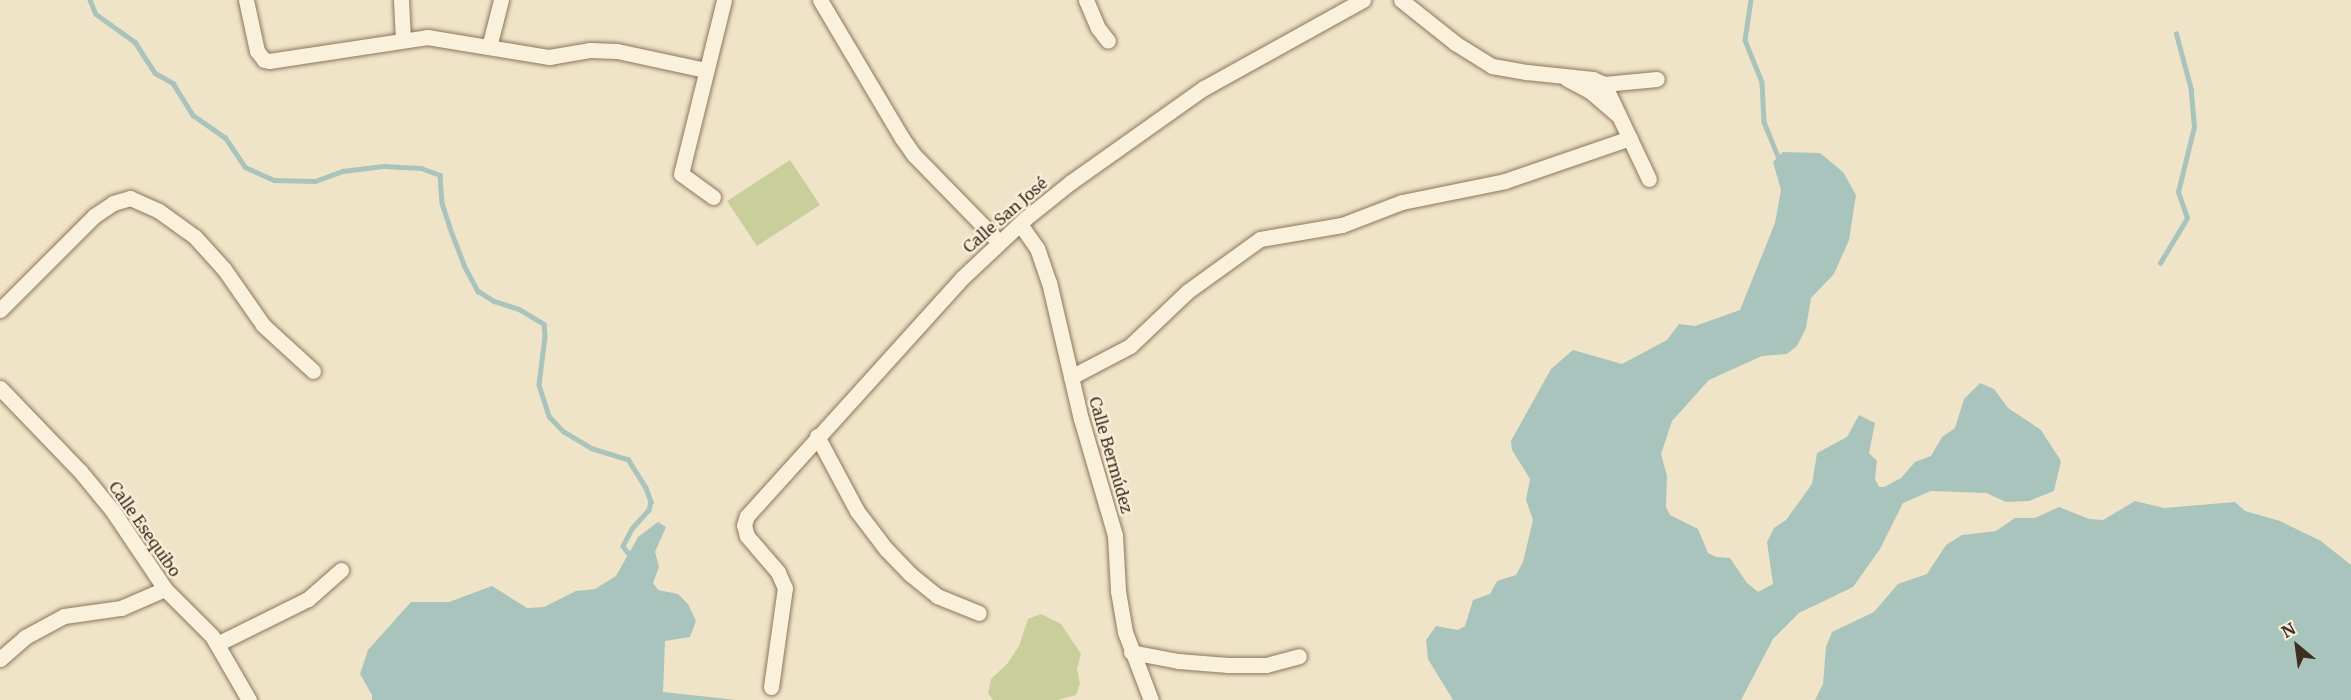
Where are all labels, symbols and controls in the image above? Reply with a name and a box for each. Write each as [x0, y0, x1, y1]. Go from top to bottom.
street label: Calle San José [959, 173, 1051, 257]
street label: Calle Bermúdez [1085, 395, 1137, 515]
street label: Calle Esequibo [105, 478, 185, 580]
north arrow [2267, 616, 2327, 676]
text: N [2278, 618, 2299, 642]

